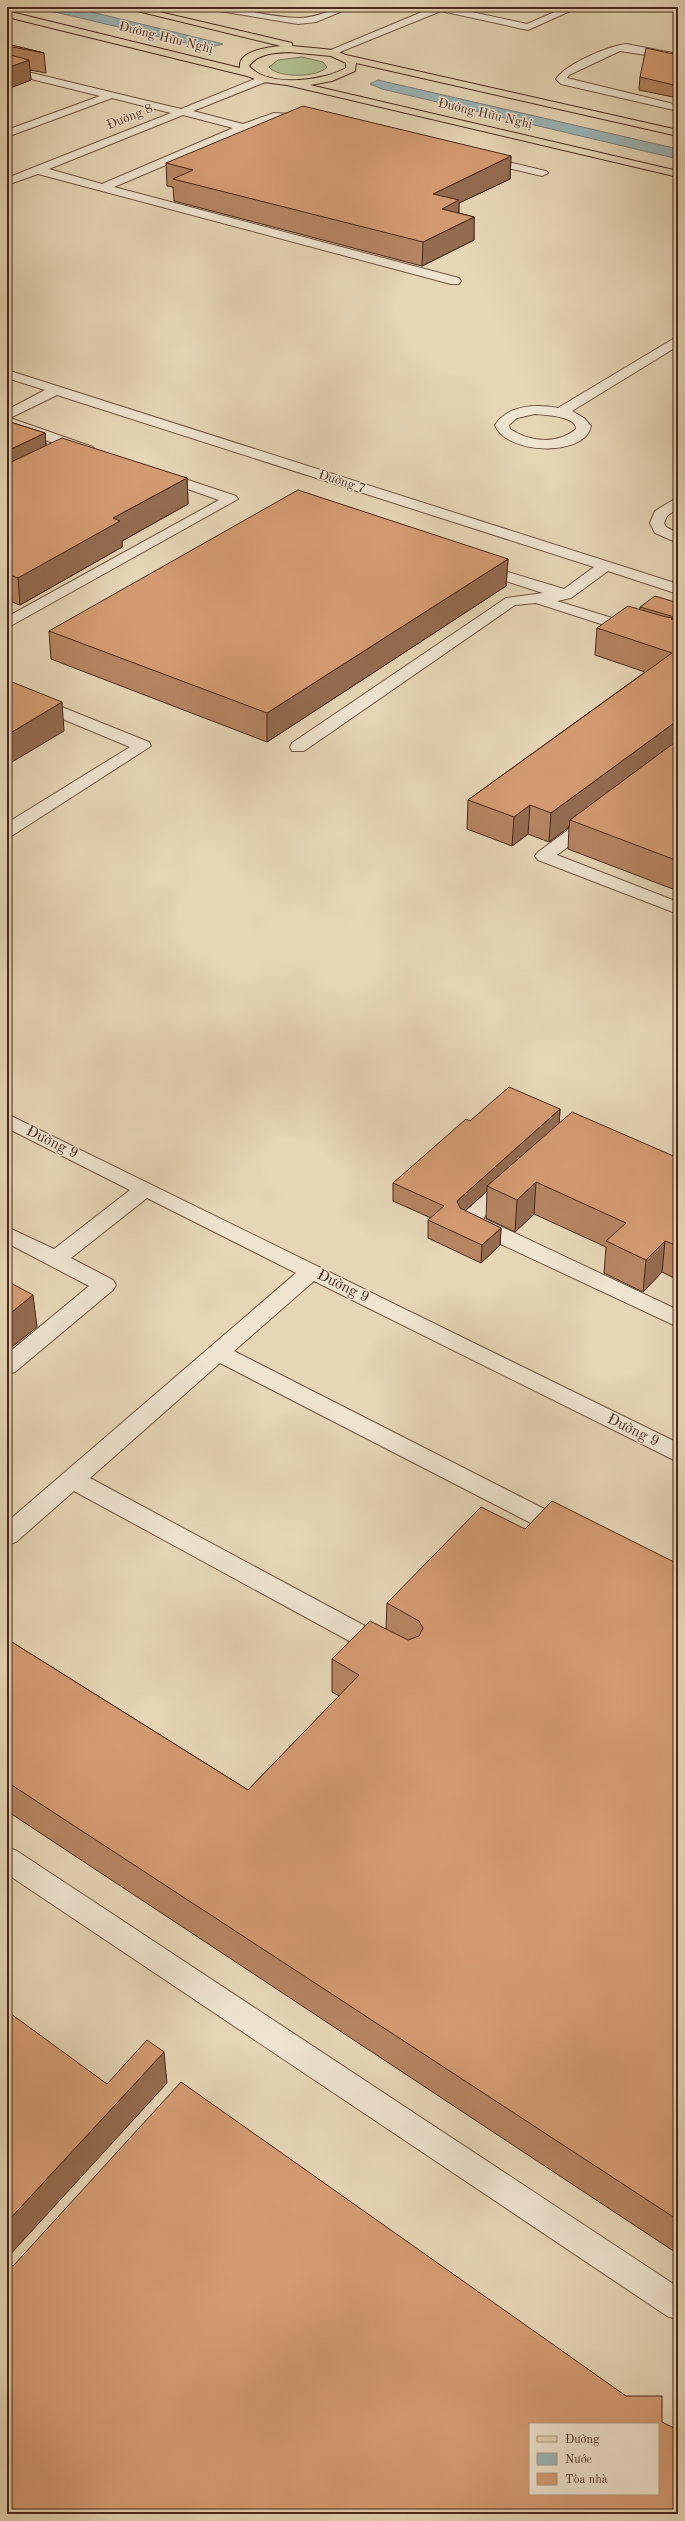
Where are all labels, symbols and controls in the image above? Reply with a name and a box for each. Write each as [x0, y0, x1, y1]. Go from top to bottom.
street label: Đường Hữu Nghị [118, 20, 215, 56]
street label: Đường Hữu Nghị [437, 97, 534, 131]
street label: Đường 8 [105, 102, 155, 132]
street label: Đường 7 [317, 468, 367, 496]
street label: Đường 9 [24, 1124, 80, 1162]
street label: Đường 9 [315, 1268, 371, 1306]
street label: Đường 9 [605, 1412, 661, 1450]
legend [529, 2423, 659, 2495]
text: Đường [565, 2434, 600, 2446]
text: Nước [565, 2454, 592, 2466]
text: Tòa nhà [565, 2474, 608, 2486]

